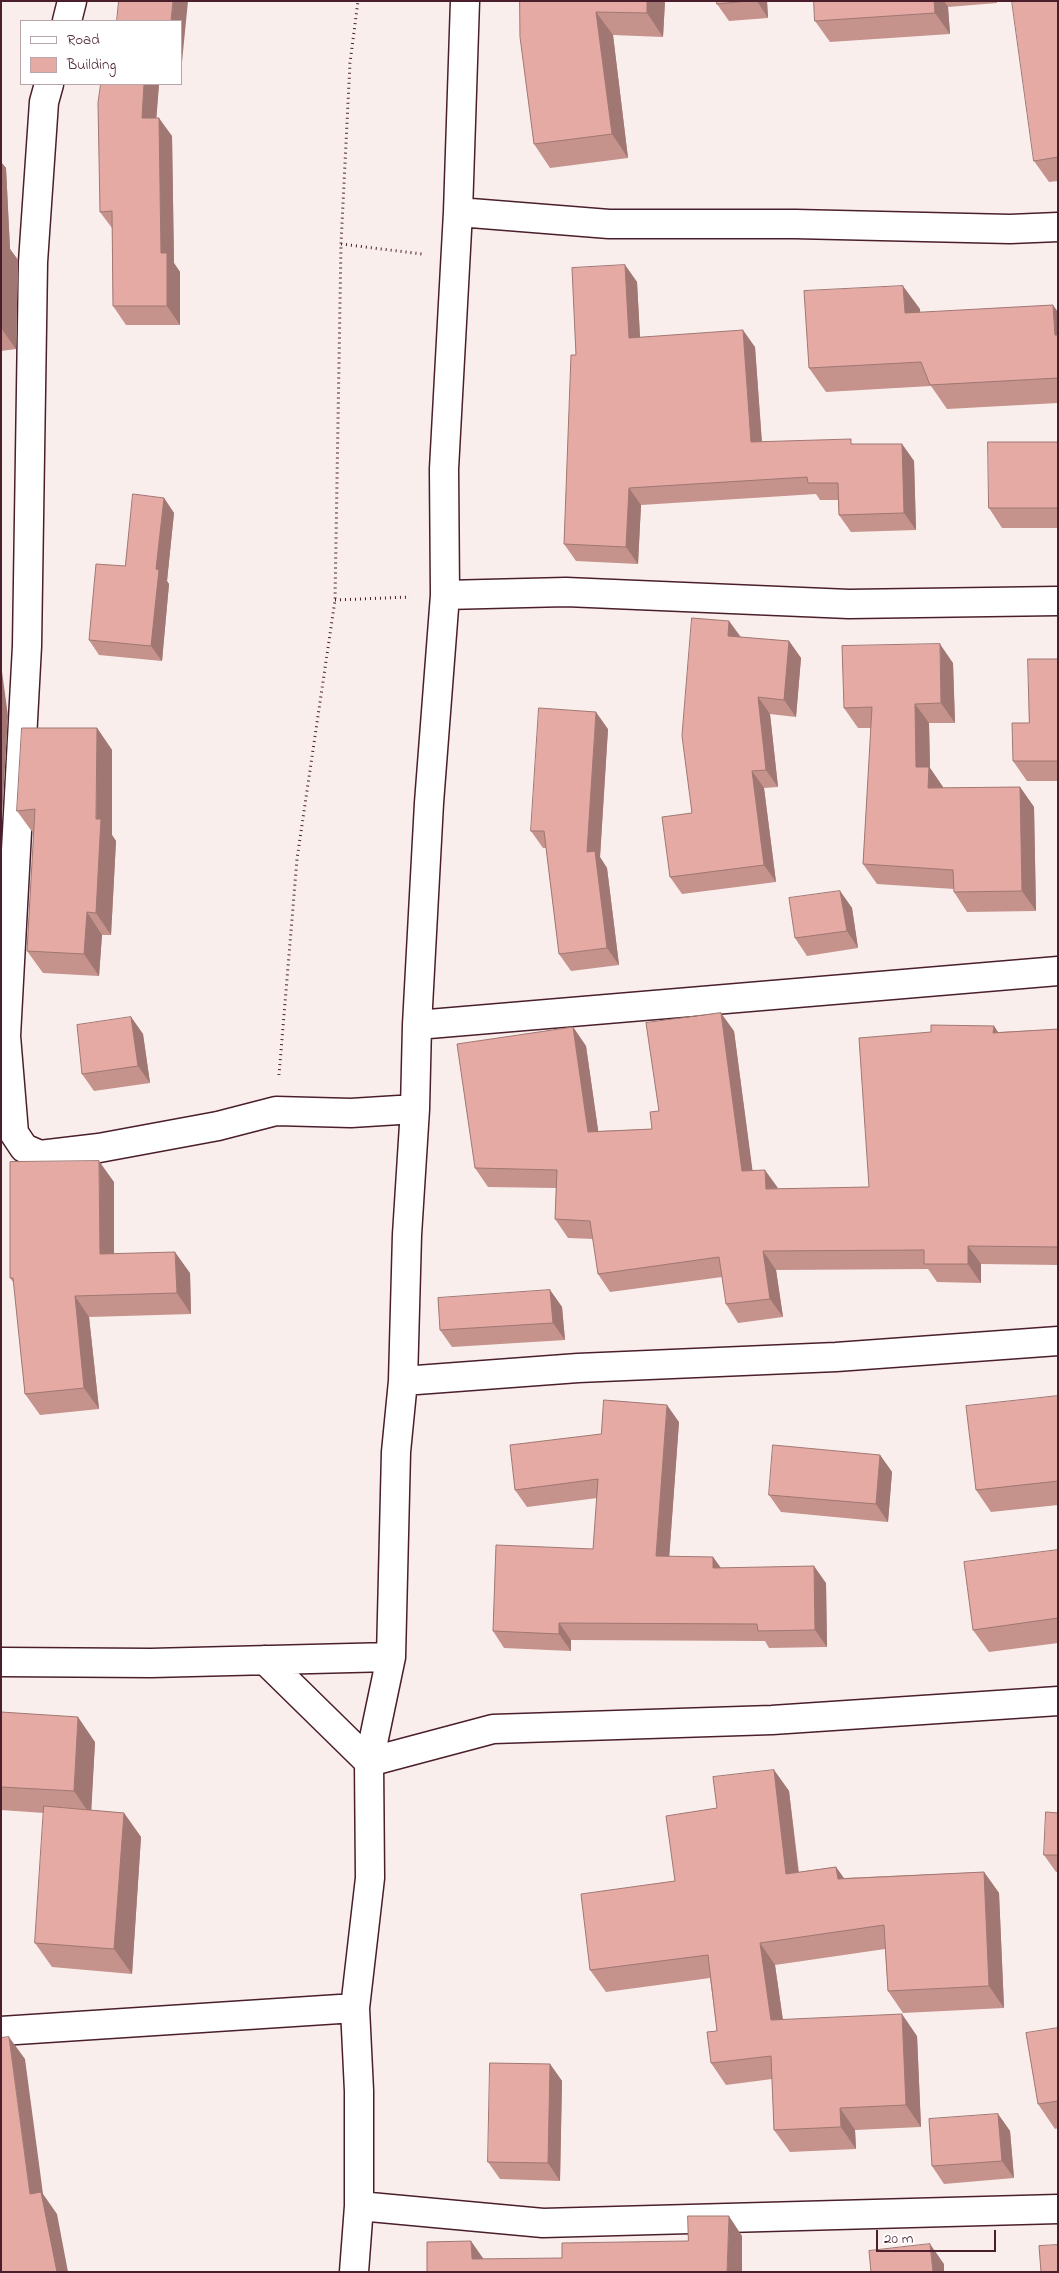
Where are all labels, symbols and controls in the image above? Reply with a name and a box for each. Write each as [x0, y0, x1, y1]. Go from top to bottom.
legend [20, 20, 182, 85]
text: Road [67, 29, 100, 51]
text: Building [67, 54, 116, 76]
scale bar [879, 2220, 999, 2252]
text: 20 m [884, 2228, 913, 2250]

